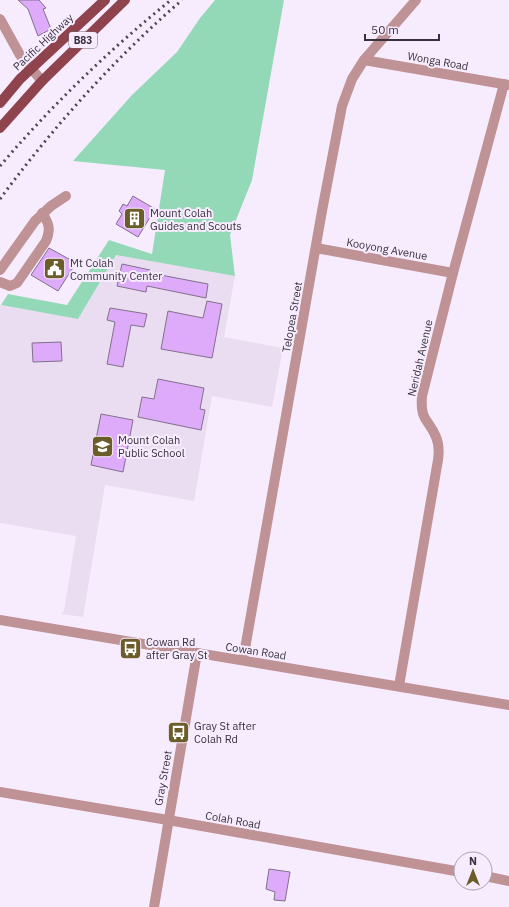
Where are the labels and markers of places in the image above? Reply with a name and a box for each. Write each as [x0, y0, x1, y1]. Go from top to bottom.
building icon: Mount Colah Guides and Scouts [121, 206, 147, 232]
place label: Mount Colah Guides and Scouts [150, 206, 242, 233]
public building icon: Mt Colah Community Center [41, 256, 67, 282]
place label: Mt Colah Community Center [70, 256, 162, 283]
school or university icon: Mount Colah Public School [89, 433, 115, 459]
place label: Mount Colah Public School [118, 433, 185, 460]
bus stop icon: Cowan Rd after Gray St [117, 635, 143, 661]
place label: Cowan Rd after Gray St [146, 635, 208, 662]
bus stop icon: Gray St after Colah Rd [165, 719, 191, 745]
place label: Gray St after Colah Rd [194, 719, 256, 746]

